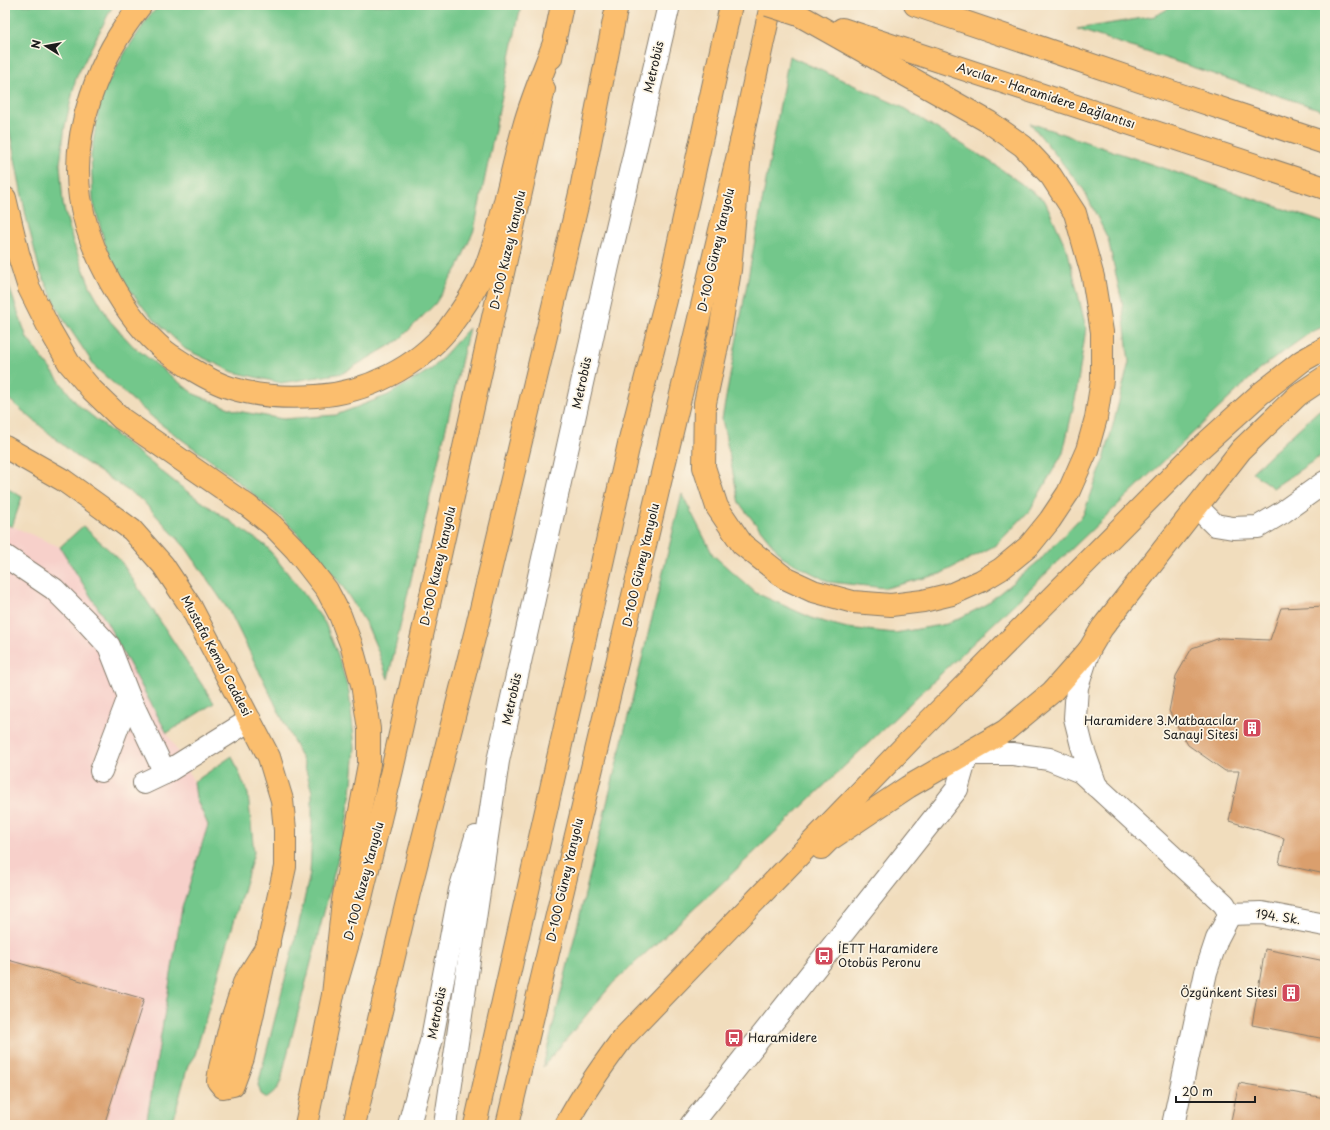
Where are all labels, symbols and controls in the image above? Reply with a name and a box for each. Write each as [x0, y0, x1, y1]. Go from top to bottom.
north arrow [26, 26, 66, 66]
text: N [27, 38, 45, 50]
street label: Metrobüs [638, 39, 668, 94]
street label: Avcılar - Haramidere Bağlantısı [955, 58, 1138, 132]
street label: D-100 Güney Yanyolu [692, 186, 738, 313]
street label: D-100 Kuzey Yanyolu [485, 188, 530, 311]
street label: Metrobüs [567, 355, 595, 410]
street label: D-100 Güney Yanyolu [617, 501, 663, 628]
street label: D-100 Kuzey Yanyolu [415, 504, 460, 627]
street label: Mustafa Kemal Caddesi [177, 592, 256, 719]
street label: Metrobüs [497, 671, 525, 726]
place label: Haramidere 3.Matbaacılar Sanayi Sitesi [1084, 711, 1239, 743]
building icon: Haramidere 3.Matbaacılar Sanayi Sitesi [1241, 717, 1263, 739]
street label: D-100 Güney Yanyolu [541, 816, 587, 943]
street label: D-100 Kuzey Yanyolu [339, 820, 387, 942]
street label: 194. Sk. [1255, 904, 1302, 928]
place label: İETT Haramidere Otobüs Peronu [838, 939, 939, 971]
bus stop icon: İETT Haramidere Otobüs Peronu [813, 945, 835, 967]
building icon: Özgünkent Sitesi [1280, 982, 1302, 1004]
place label: Özgünkent Sitesi [1180, 983, 1277, 1001]
street label: Metrobüs [422, 985, 450, 1040]
bus stop icon: Haramidere [723, 1027, 745, 1049]
place label: Haramidere [748, 1028, 818, 1046]
scale bar [1176, 1078, 1255, 1104]
text: 20 m [1182, 1082, 1213, 1100]

